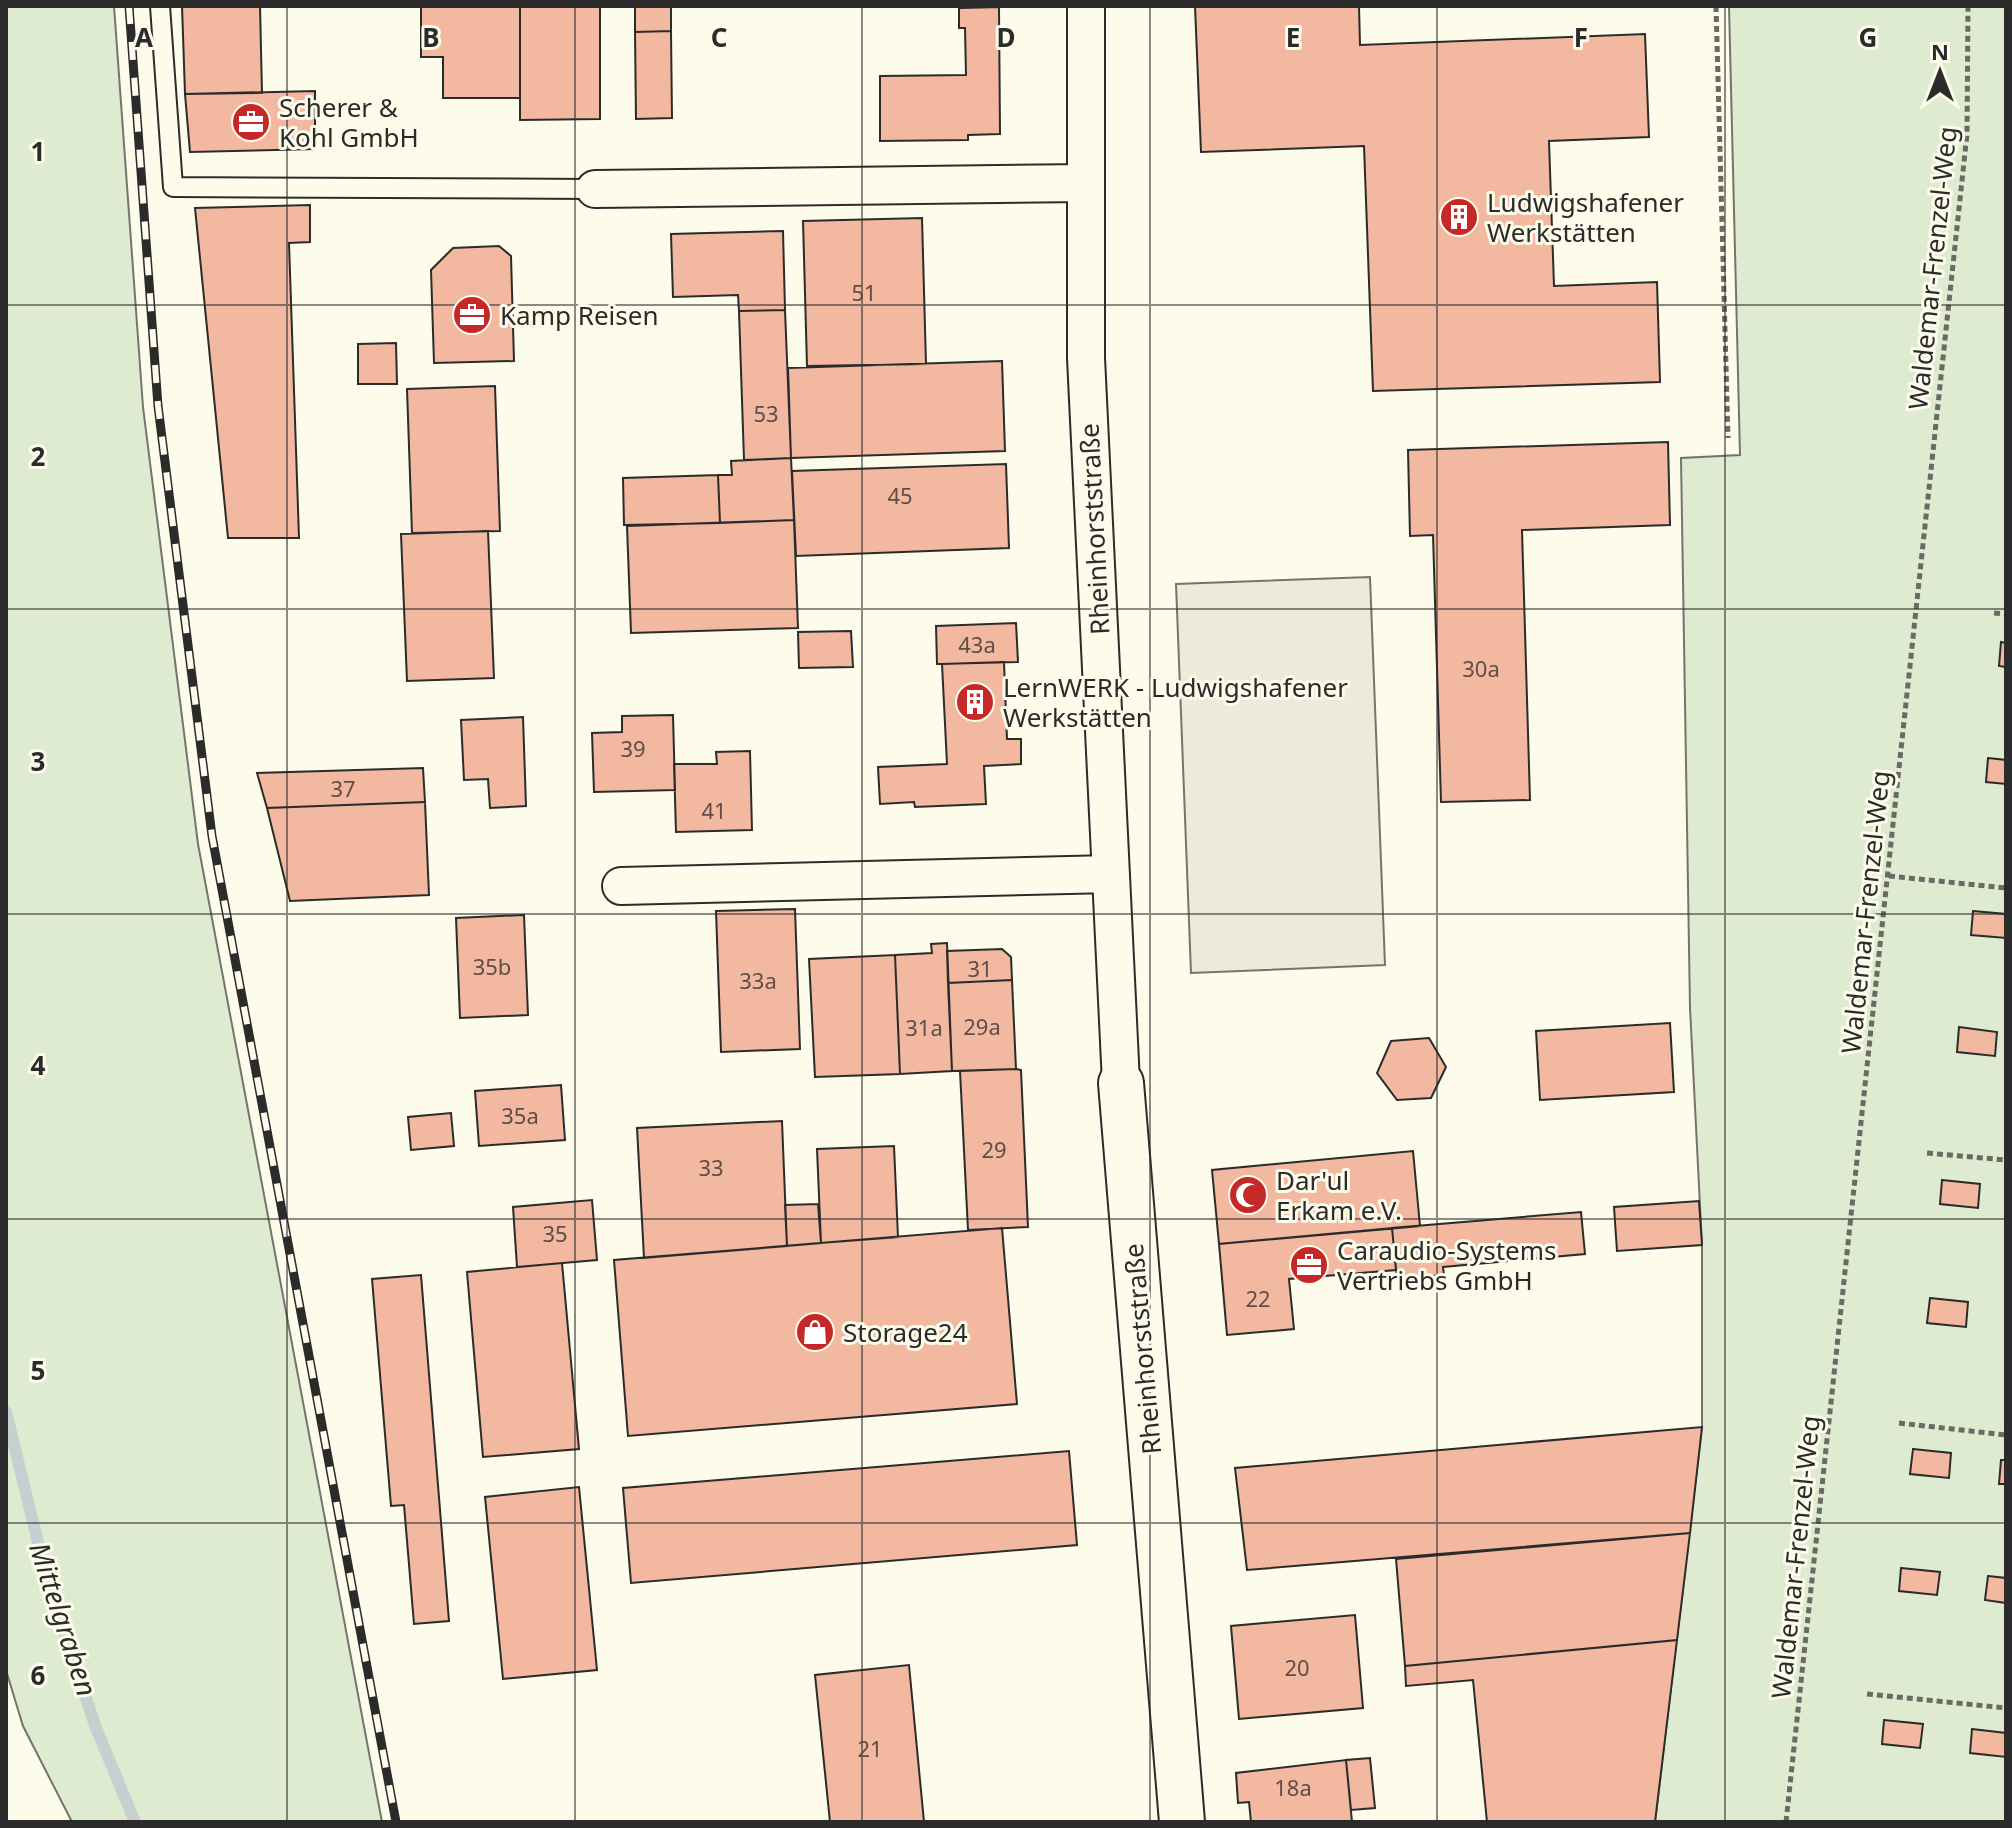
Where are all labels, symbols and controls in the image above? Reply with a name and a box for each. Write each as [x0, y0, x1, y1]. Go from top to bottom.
text: A [135, 19, 153, 55]
text: B [422, 19, 440, 55]
text: C [711, 19, 727, 55]
text: D [996, 19, 1016, 55]
text: E [1286, 19, 1300, 55]
text: F [1574, 19, 1588, 55]
text: G [1859, 19, 1877, 55]
north arrow [1900, 32, 1980, 112]
text: N [1931, 36, 1949, 66]
place label: Scherer & Kohl GmbH [279, 89, 419, 155]
office icon: Scherer & Kohl GmbH [230, 101, 272, 143]
street label: Waldemar-Frenzel-Weg [1899, 125, 1965, 411]
text: 1 [31, 133, 45, 169]
place label: Ludwigshafener Werkstätten [1487, 184, 1684, 250]
building icon: Ludwigshafener Werkstätten [1438, 196, 1480, 238]
house number: 51 [851, 277, 877, 307]
office icon: Kamp Reisen [451, 294, 493, 336]
place label: Kamp Reisen [500, 297, 658, 333]
house number: 53 [753, 398, 779, 428]
street label: Rheinhorststraße [1070, 422, 1118, 636]
text: 2 [31, 438, 46, 474]
house number: 45 [887, 480, 913, 510]
house number: 43a [958, 629, 996, 659]
house number: 30a [1462, 653, 1500, 683]
place label: LernWERK - Ludwigshafener Werkstätten [1003, 669, 1348, 735]
building icon: LernWERK - Ludwigshafener Werkstätten [954, 681, 996, 723]
house number: 39 [620, 733, 646, 763]
text: 3 [31, 743, 45, 779]
street label: Waldemar-Frenzel-Weg [1832, 769, 1898, 1055]
house number: 37 [330, 773, 356, 803]
house number: 41 [701, 795, 727, 825]
house number: 35b [473, 951, 511, 981]
house number: 31 [967, 953, 993, 983]
house number: 33a [739, 965, 777, 995]
house number: 29a [963, 1011, 1001, 1041]
house number: 31a [905, 1012, 943, 1042]
text: 4 [31, 1047, 46, 1083]
house number: 35a [501, 1100, 539, 1130]
house number: 29 [981, 1134, 1007, 1164]
house number: 33 [698, 1152, 724, 1182]
place label: Dar'ul Erkam e.V. [1276, 1162, 1402, 1228]
mosque icon: Dar'ul Erkam e.V. [1227, 1174, 1269, 1216]
house number: 35 [542, 1218, 568, 1248]
place label: Caraudio-Systems Vertriebs GmbH [1337, 1232, 1557, 1298]
street label: Rheinhorststraße [1115, 1242, 1169, 1456]
office icon: Caraudio-Systems Vertriebs GmbH [1288, 1244, 1330, 1286]
house number: 22 [1245, 1283, 1271, 1313]
shop icon: Storage24 [794, 1311, 836, 1353]
place label: Storage24 [843, 1314, 968, 1350]
text: 5 [31, 1352, 45, 1388]
street label: Waldemar-Frenzel-Weg [1762, 1414, 1828, 1700]
water label: Mittelgraben [21, 1537, 107, 1701]
house number: 20 [1284, 1652, 1310, 1682]
text: 6 [31, 1657, 46, 1693]
house number: 21 [857, 1733, 883, 1763]
house number: 18a [1274, 1772, 1312, 1802]

